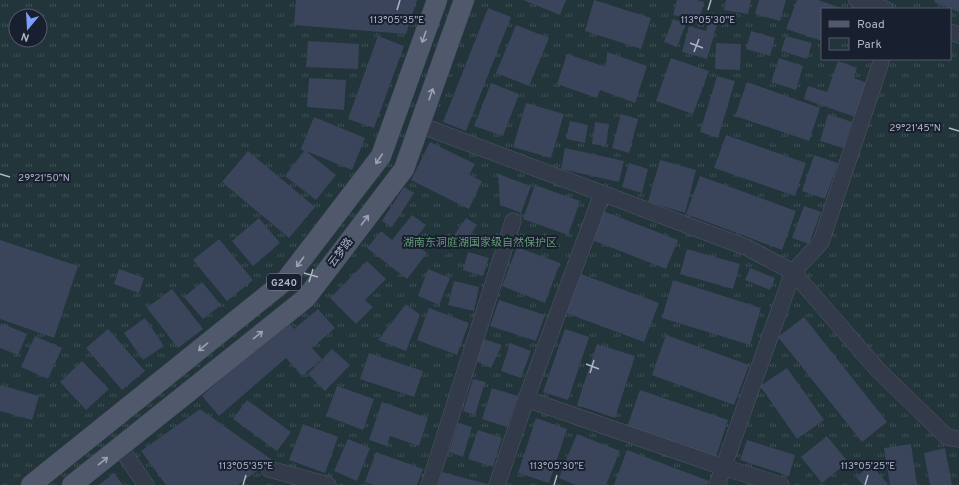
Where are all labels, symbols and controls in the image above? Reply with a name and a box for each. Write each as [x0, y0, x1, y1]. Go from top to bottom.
north arrow [8, 8, 48, 48]
legend [821, 8, 951, 60]
text: 113°05'35"E [370, 14, 424, 27]
text: 113°05'30"E [681, 14, 735, 27]
text: Road [857, 17, 885, 33]
text: N [19, 29, 31, 44]
one-way arrow [419, 30, 427, 42]
text: Park [857, 37, 882, 53]
one-way arrow [427, 88, 435, 100]
text: 29°21'45"N [889, 122, 941, 135]
one-way arrow [374, 153, 383, 164]
text: 29°21'50"N [18, 172, 70, 185]
one-way arrow [361, 215, 369, 226]
street label: 云梦路 [325, 235, 356, 270]
park label: 湖南东洞庭湖国家级自然保护区 [403, 236, 557, 250]
one-way arrow [296, 257, 304, 268]
road number: G240 [267, 274, 301, 290]
one-way arrow [253, 331, 264, 340]
one-way arrow [197, 343, 208, 352]
one-way arrow [97, 456, 108, 465]
text: 113°05'35"E [219, 460, 273, 473]
text: 113°05'30"E [530, 460, 584, 473]
text: 113°05'25"E [841, 460, 895, 473]

